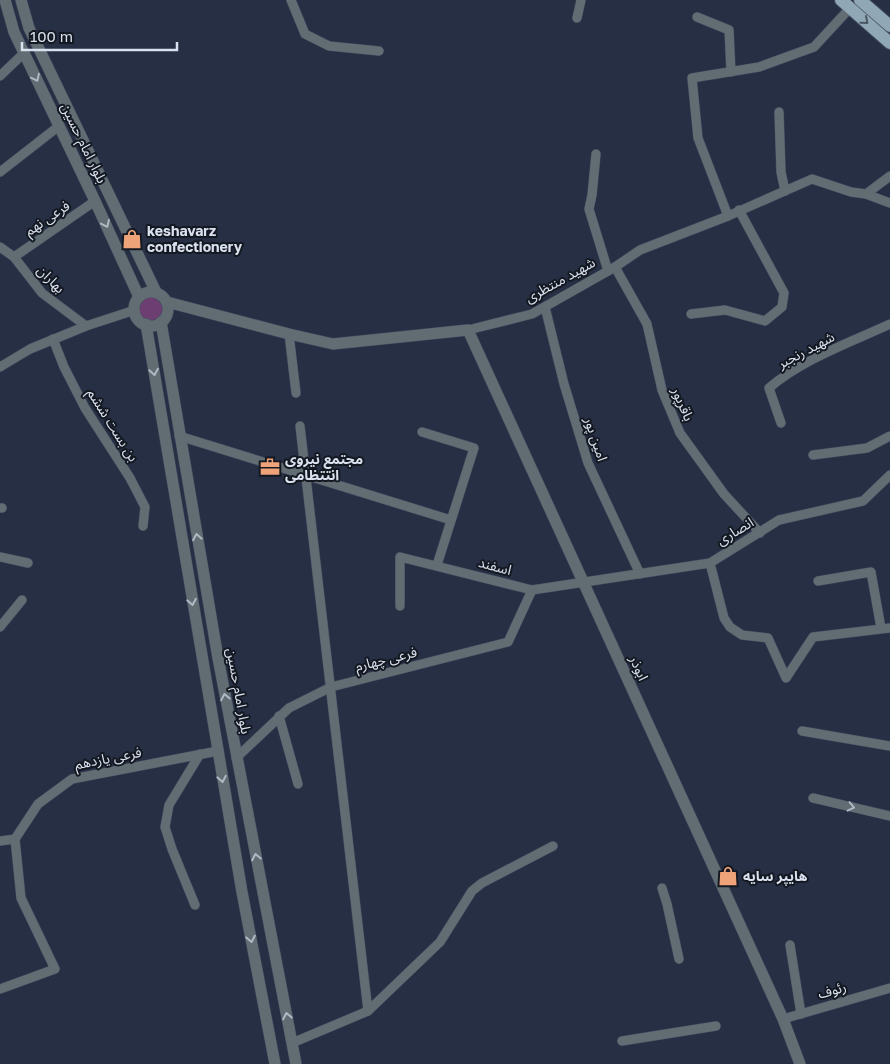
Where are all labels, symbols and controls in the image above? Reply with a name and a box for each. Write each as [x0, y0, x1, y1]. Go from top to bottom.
one-way arrow [860, 16, 869, 25]
scale bar [22, 20, 178, 52]
text: 100 m [30, 27, 73, 45]
one-way arrow [30, 72, 40, 81]
street label: بلوار امام حسین [55, 100, 111, 187]
street label: فرعی نهم [21, 196, 74, 241]
one-way arrow [99, 219, 110, 228]
place label: keshavarz confectionery [147, 222, 243, 255]
shop icon: keshavarz confectionery [121, 228, 143, 250]
street label: شهید منتظری [522, 253, 598, 307]
street label: بهاران [33, 261, 69, 297]
street label: شهید رنجبر [774, 327, 838, 373]
one-way arrow [148, 368, 158, 377]
street label: باقرپور [666, 383, 698, 424]
street label: بن بست ششم [82, 385, 143, 466]
street label: امین پور [579, 414, 612, 464]
place label: مجتمع نیروی انتتظامی [285, 450, 363, 483]
office icon: مجتمع نیروی انتتظامی [259, 456, 281, 478]
street label: انصاری [713, 513, 757, 549]
one-way arrow [192, 533, 202, 541]
street label: اسفند [477, 553, 514, 578]
one-way arrow [187, 597, 197, 606]
street label: فرعی چهارم [353, 643, 419, 677]
street label: بلوار امام حسین [221, 647, 255, 736]
street label: ابوذر [625, 652, 652, 683]
one-way arrow [220, 693, 231, 701]
street label: فرعی یازدهم [73, 743, 143, 775]
one-way arrow [217, 775, 227, 783]
one-way arrow [847, 801, 856, 812]
one-way arrow [251, 852, 261, 861]
shop icon: هایپر‌ سایه [717, 865, 739, 887]
place label: هایپر‌ سایه [743, 867, 808, 886]
one-way arrow [245, 935, 255, 944]
street label: رئوف [816, 977, 848, 1003]
one-way arrow [282, 1012, 293, 1021]

